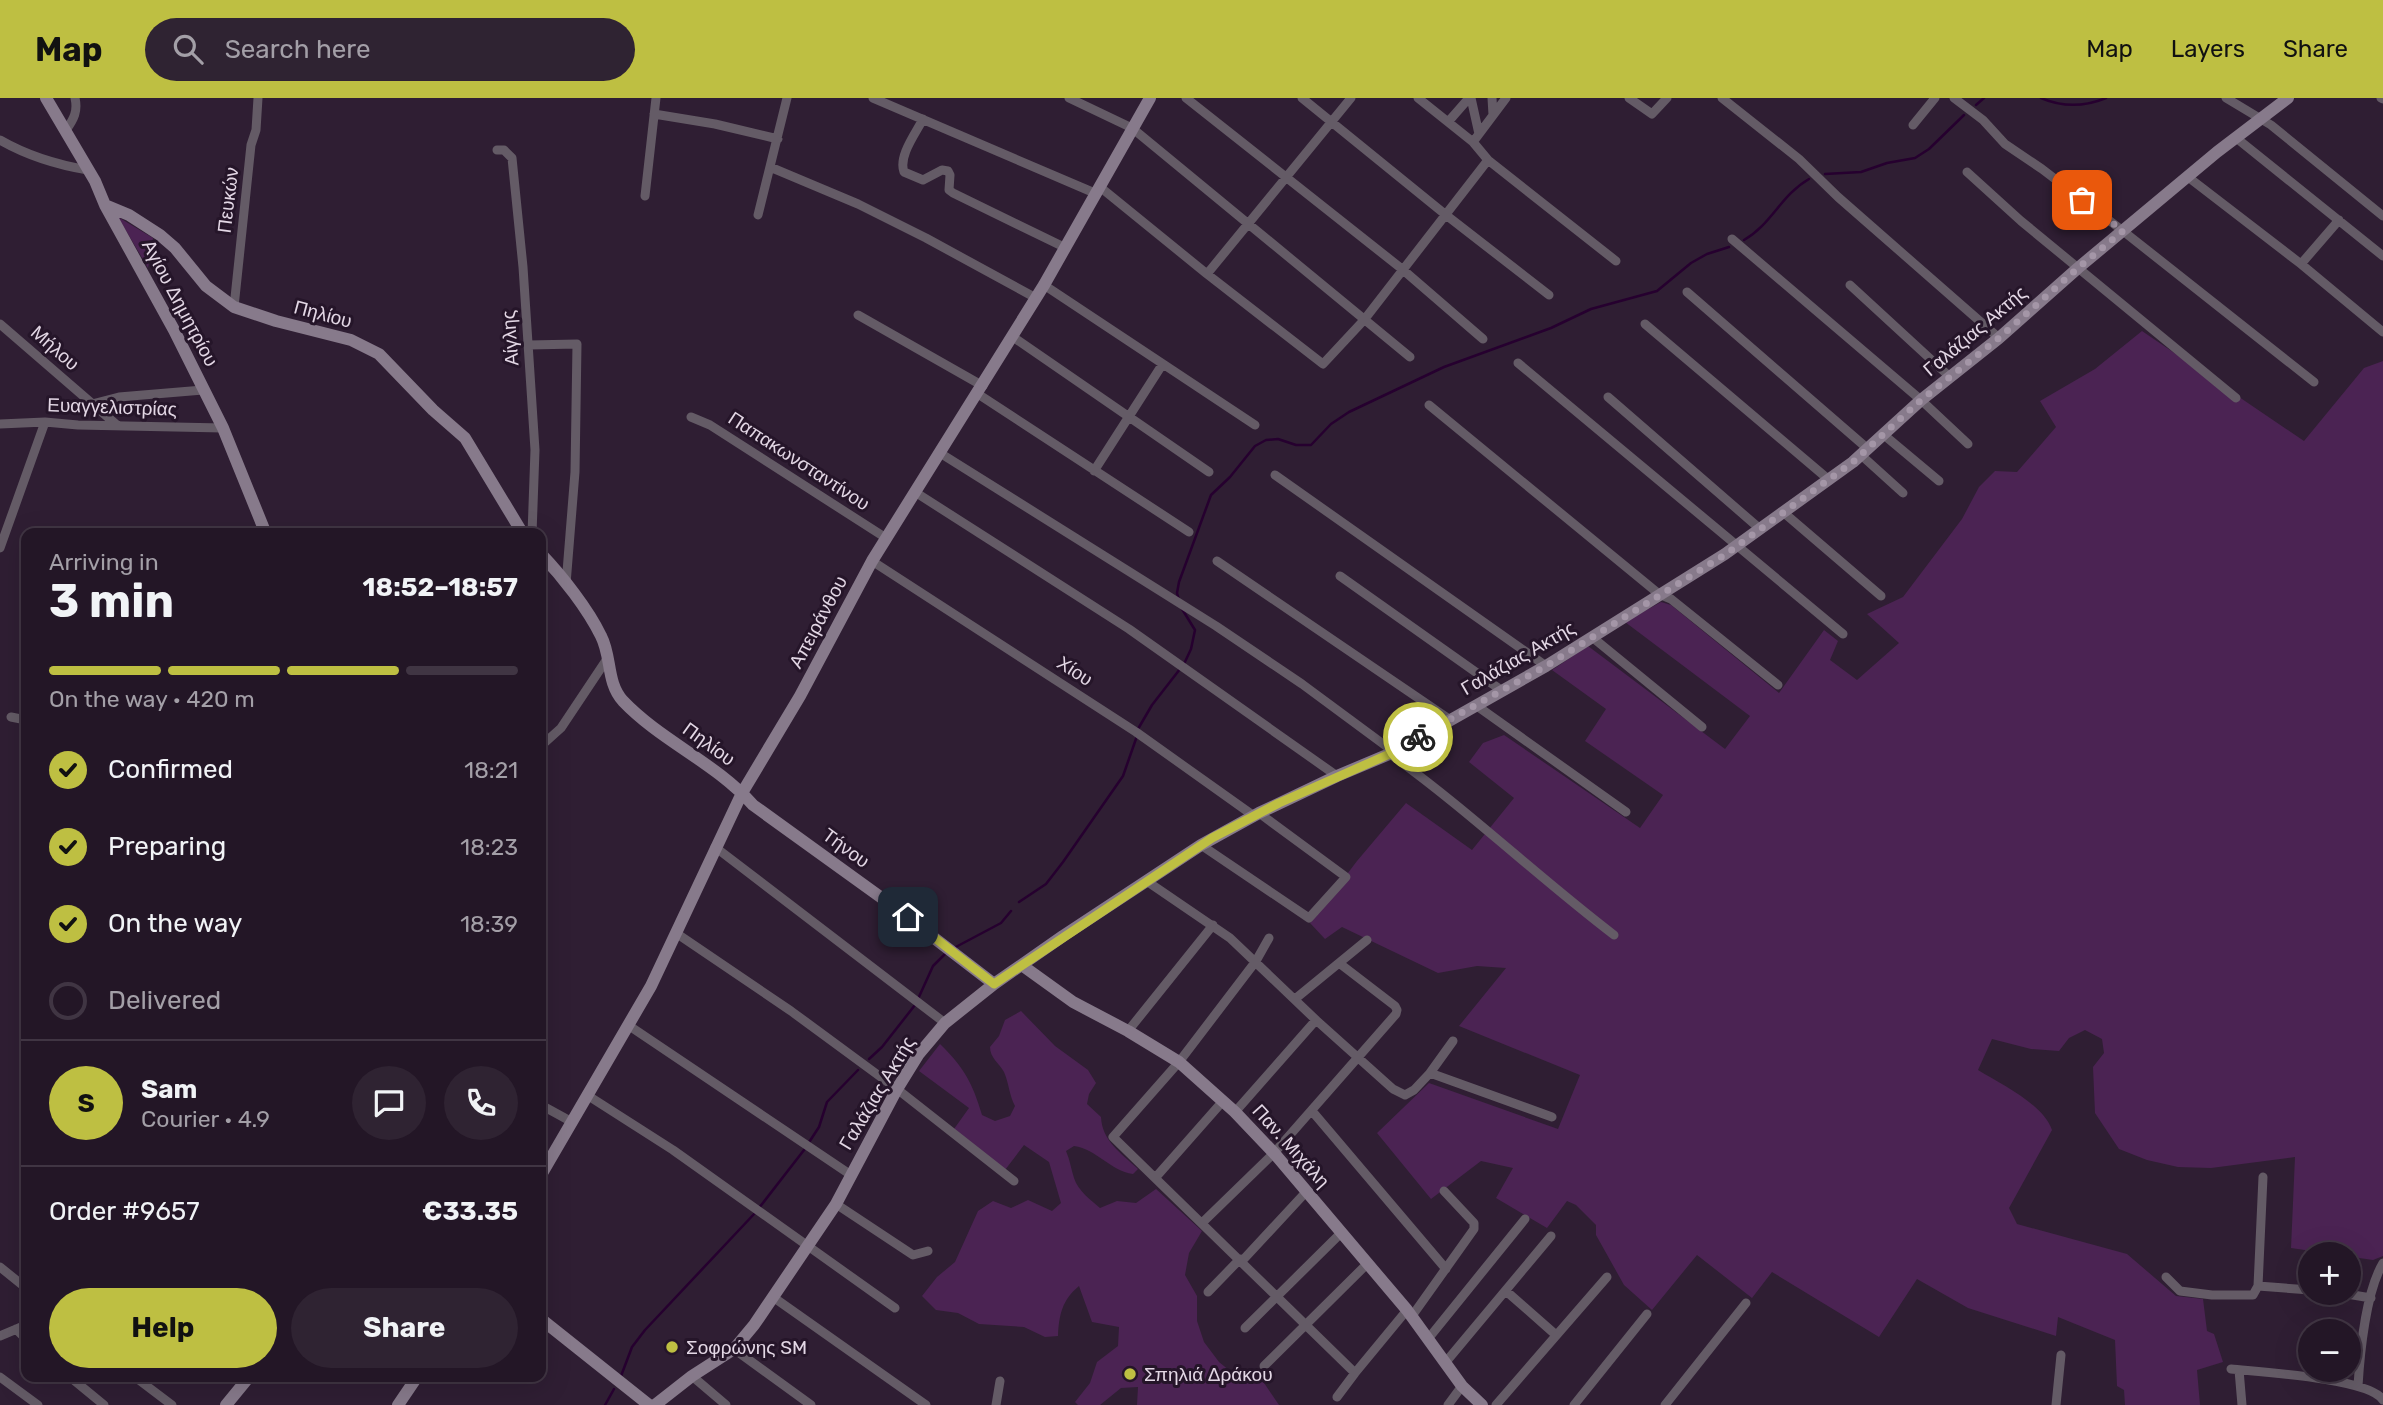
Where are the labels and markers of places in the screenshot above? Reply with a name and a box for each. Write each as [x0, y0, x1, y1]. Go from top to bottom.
pin [2052, 170, 2112, 230]
pin [878, 887, 938, 947]
place label: Σοφρώνης SM [686, 1336, 807, 1359]
marker: Σοφρώνης SM [664, 1339, 680, 1355]
place label: Σπηλιά Δράκου [1144, 1363, 1273, 1386]
marker: Σπηλιά Δράκου [1122, 1366, 1138, 1382]

